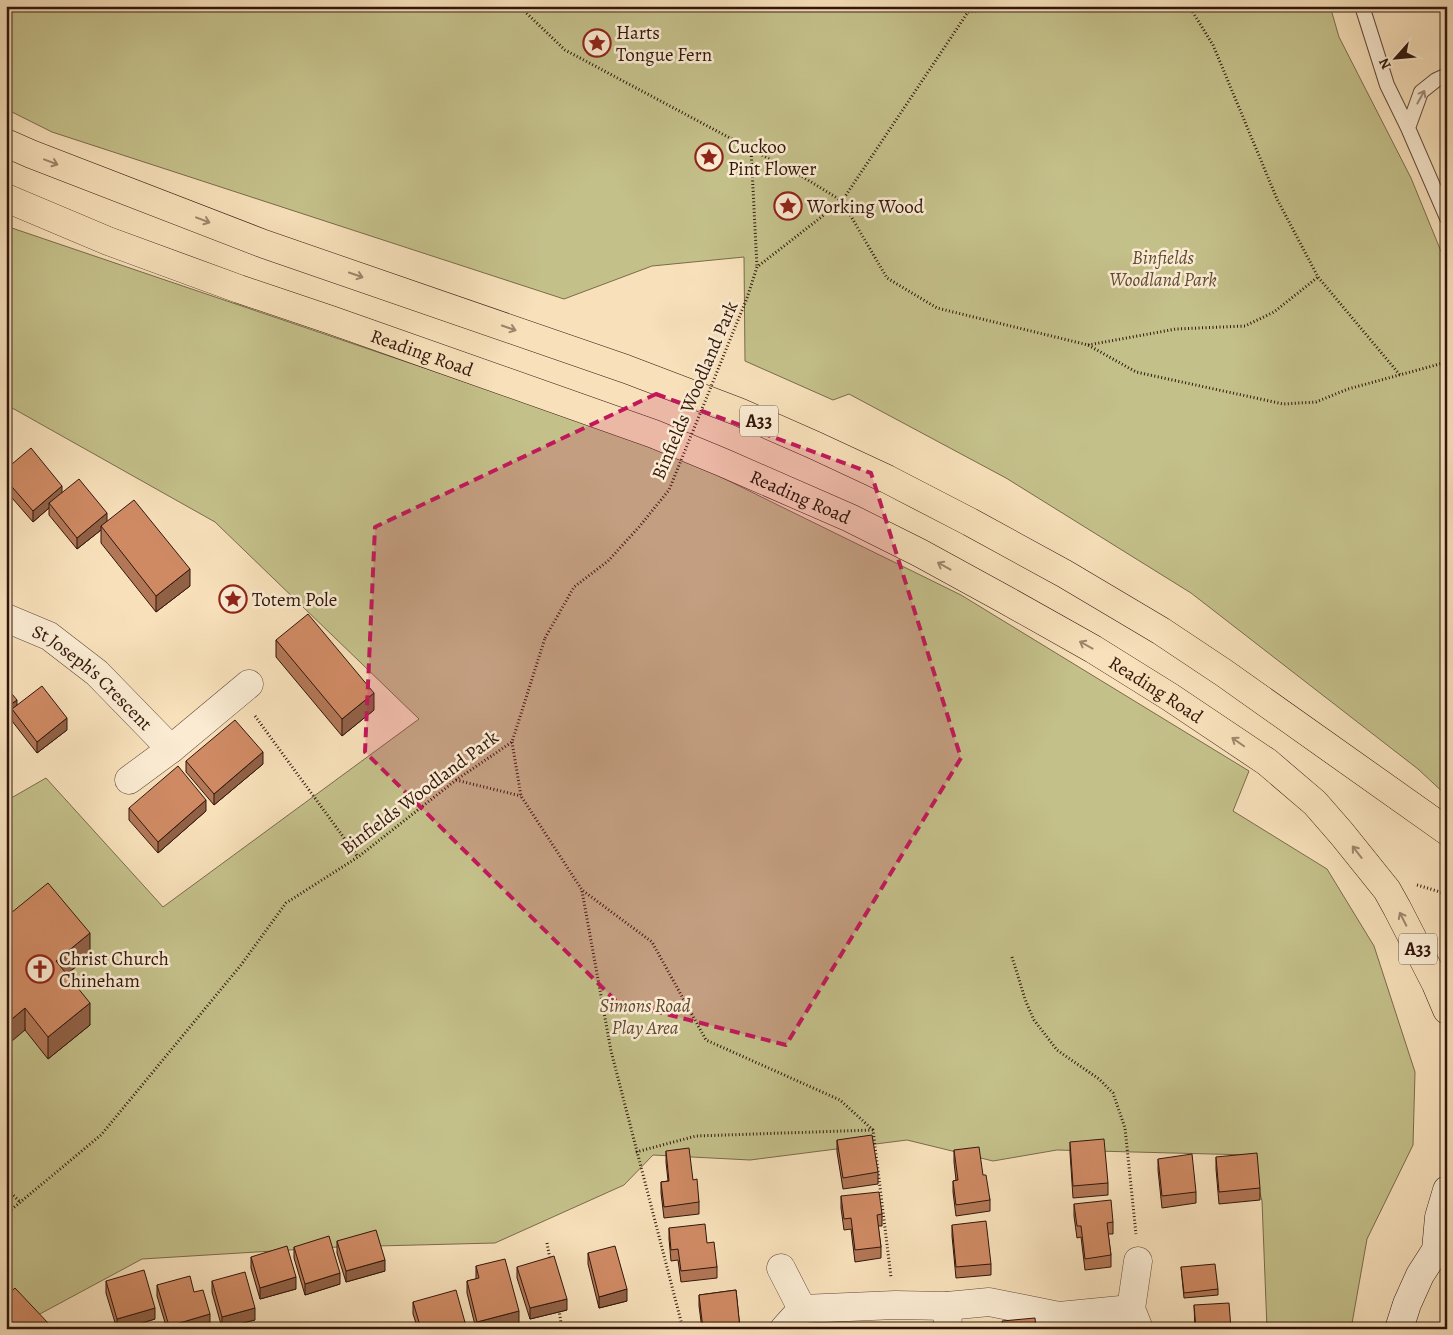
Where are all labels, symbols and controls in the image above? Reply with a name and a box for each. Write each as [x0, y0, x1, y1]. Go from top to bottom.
place label: Harts Tongue Fern [616, 20, 712, 68]
place icon: Harts Tongue Fern [582, 28, 612, 58]
north arrow [1370, 32, 1420, 82]
text: N [1374, 55, 1396, 73]
one-way arrow [1416, 89, 1426, 104]
place label: Cuckoo Pint Flower [728, 134, 816, 182]
place icon: Cuckoo Pint Flower [694, 142, 724, 172]
one-way arrow [43, 158, 58, 167]
place icon: Working Wood [773, 191, 803, 221]
place label: Working Wood [806, 194, 925, 220]
one-way arrow [195, 216, 210, 225]
park label: Binfields Woodland Park [1109, 245, 1217, 293]
one-way arrow [347, 271, 363, 281]
street label: Binfields Woodland Park [645, 297, 745, 484]
street label: Reading Road [367, 323, 478, 384]
one-way arrow [501, 324, 517, 334]
road number: A33 [740, 406, 778, 436]
street label: Reading Road [746, 464, 855, 531]
one-way arrow [937, 561, 952, 570]
place icon: Totem Pole [218, 584, 248, 614]
place label: Totem Pole [252, 587, 337, 613]
street label: St Joseph's Crescent [28, 618, 158, 736]
one-way arrow [1079, 640, 1093, 650]
street label: Reading Road [1104, 650, 1209, 730]
street label: Binfields Woodland Park [335, 724, 504, 861]
one-way arrow [1231, 737, 1245, 747]
one-way arrow [1351, 845, 1362, 858]
one-way arrow [1398, 911, 1408, 926]
road number: A33 [1399, 934, 1437, 964]
place label: Christ Church Chineham [59, 946, 169, 994]
church icon: Christ Church Chineham [25, 954, 55, 984]
park label: Simons Road Play Area [599, 993, 691, 1041]

